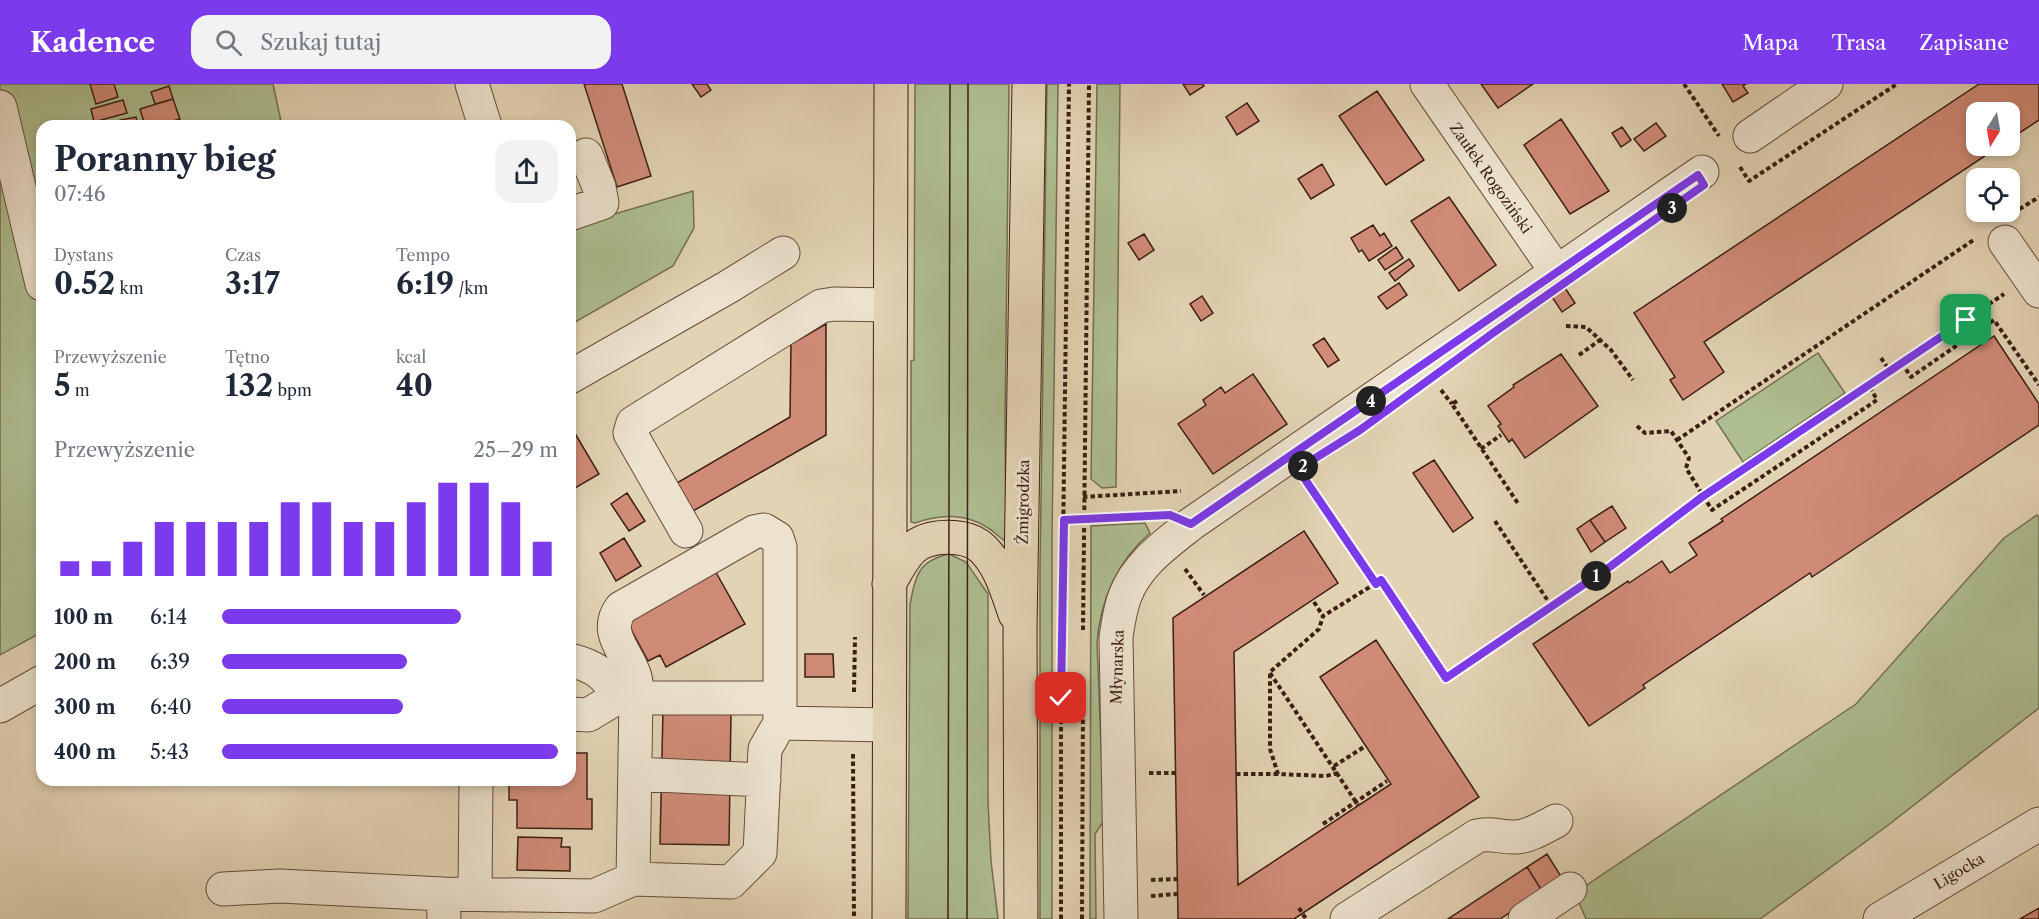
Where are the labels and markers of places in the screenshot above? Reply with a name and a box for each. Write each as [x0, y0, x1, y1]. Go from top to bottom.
pin: 3 [1657, 193, 1687, 223]
pin [1940, 294, 1991, 345]
pin: 4 [1356, 386, 1386, 416]
pin: 2 [1288, 451, 1318, 481]
pin: 1 [1581, 561, 1611, 591]
pin [1035, 672, 1086, 723]

